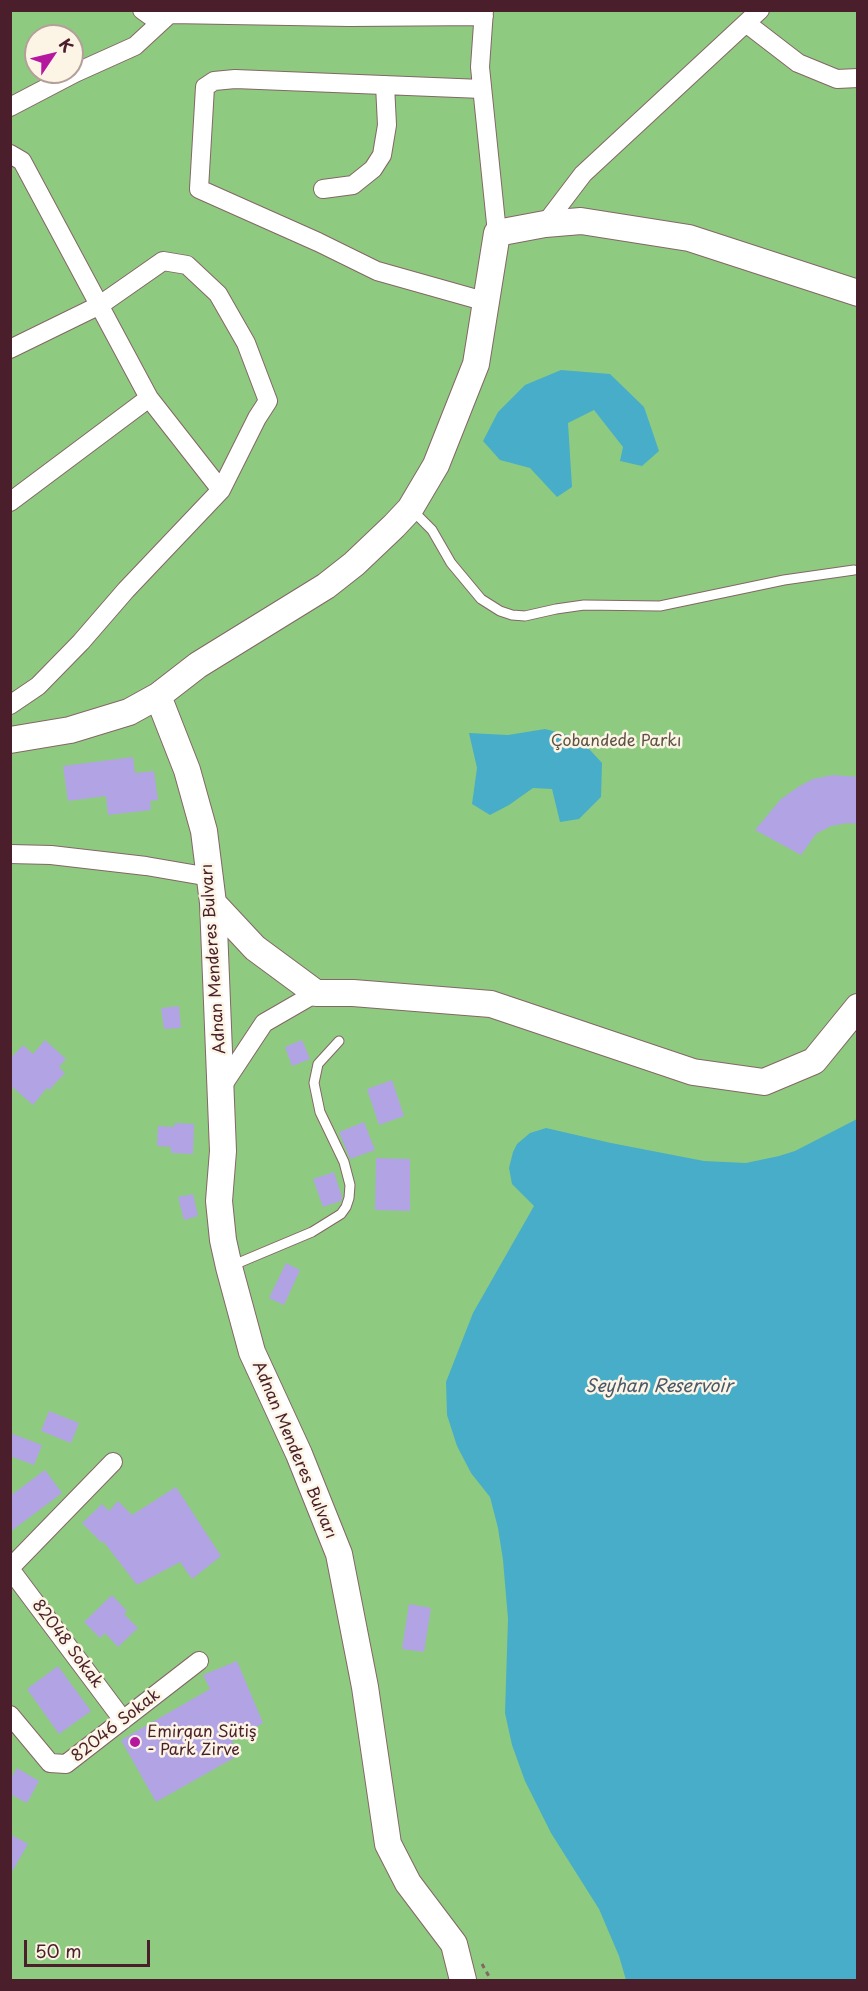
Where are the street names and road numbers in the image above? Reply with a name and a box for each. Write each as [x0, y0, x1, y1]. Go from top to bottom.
street label: Adnan Menderes Bulvarı [198, 863, 230, 1055]
street label: Adnan Menderes Bulvarı [248, 1358, 340, 1542]
street label: 82048 Sokak [28, 1596, 106, 1692]
street label: 82046 Sokak [68, 1685, 164, 1767]

